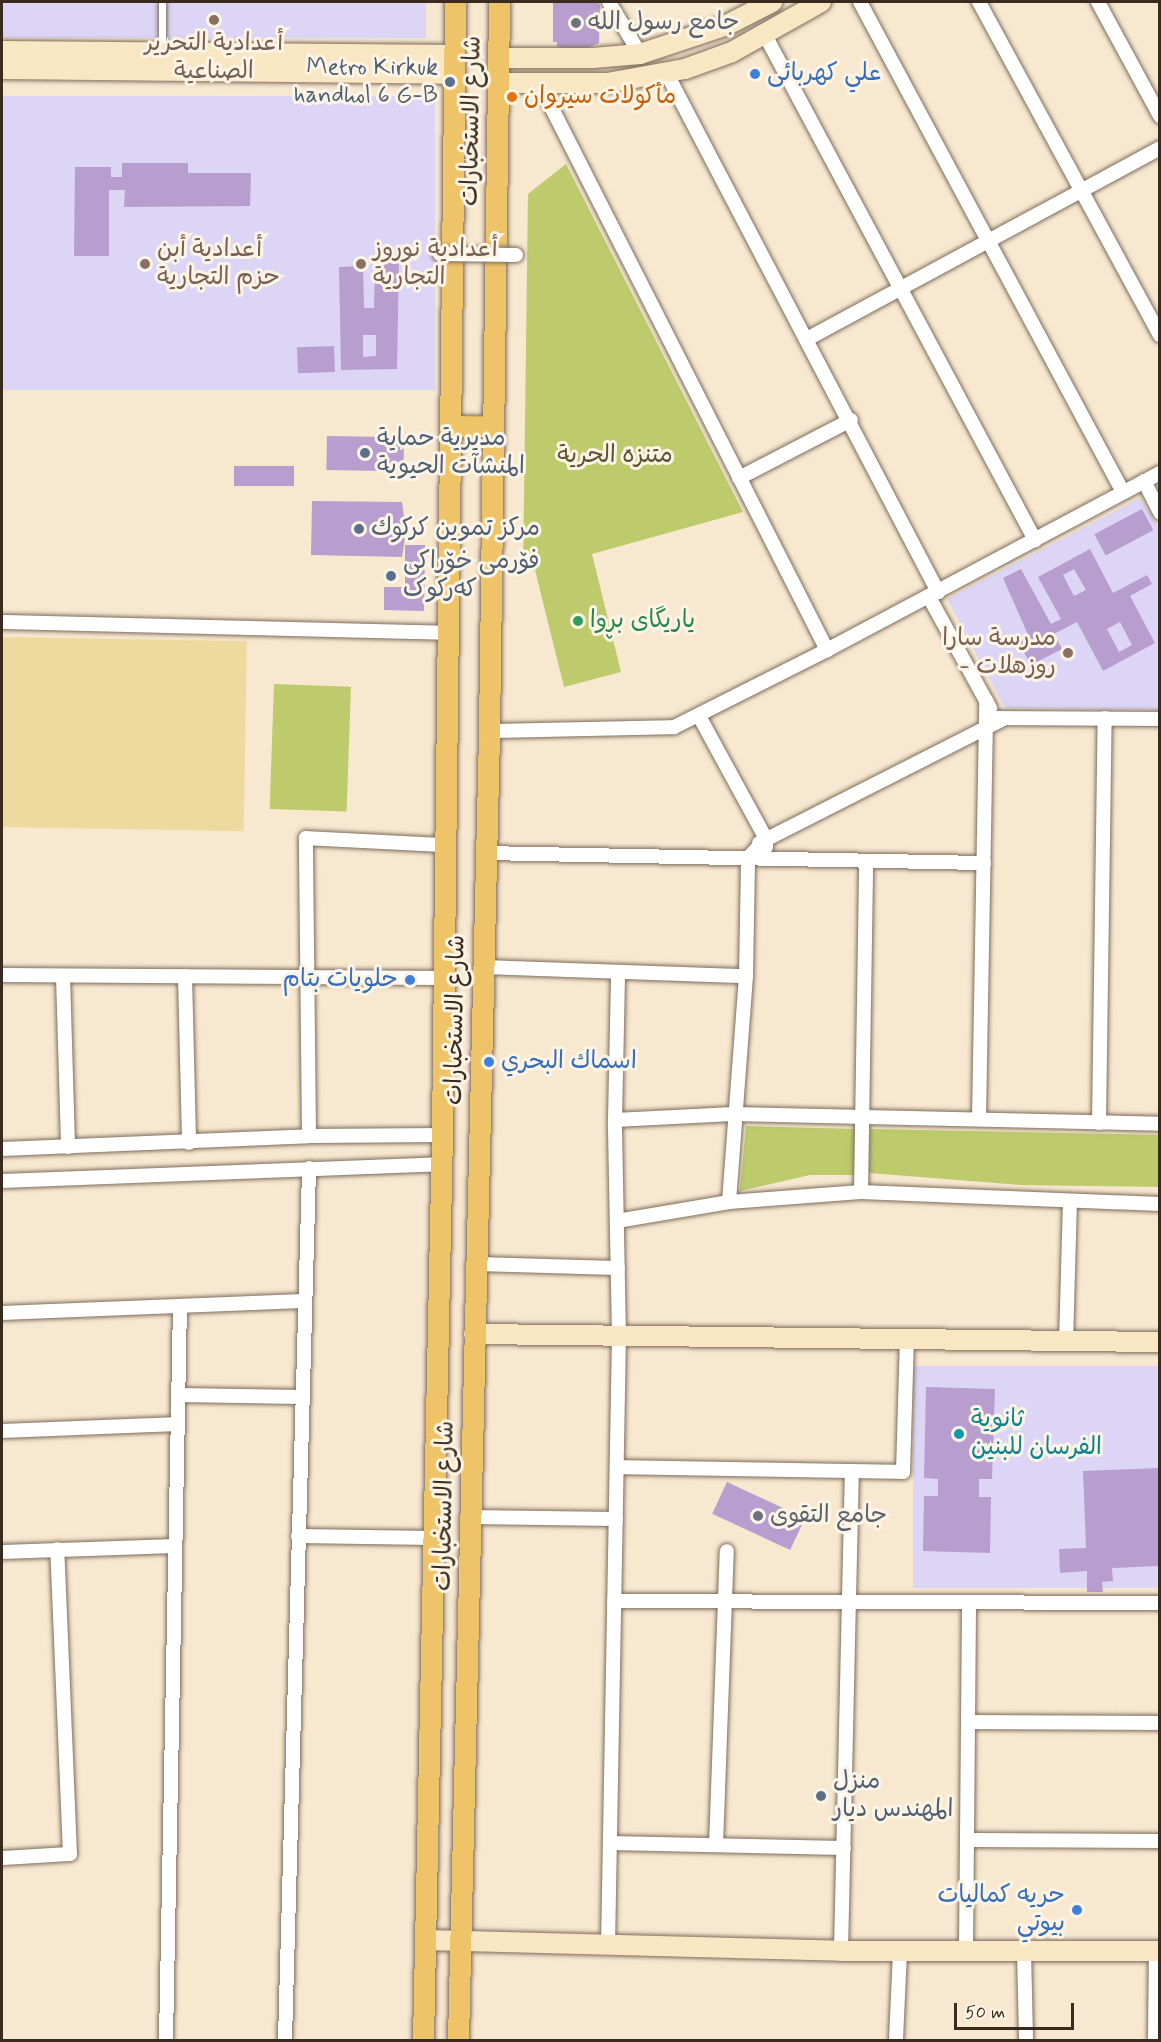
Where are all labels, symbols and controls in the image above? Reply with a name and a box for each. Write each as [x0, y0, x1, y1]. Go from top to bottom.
place label: جامع رسول الله [588, 9, 739, 37]
marker: أعدادية التحرير الصناعية [207, 13, 221, 27]
marker: جامع رسول الله [569, 16, 583, 30]
place label: أعدادية التحرير الصناعية [145, 30, 283, 86]
street label: شارع الاستخبارات [456, 36, 488, 206]
place label: Metro Kirkuk handhol 6 G-B [294, 54, 438, 110]
place label: علي كهربائى [767, 60, 881, 88]
marker: علي كهربائى [748, 67, 762, 81]
marker: Metro Kirkuk handhol 6 G-B [443, 75, 457, 89]
place label: مأكولات سيروان [524, 83, 676, 111]
marker: مأكولات سيروان [505, 90, 519, 104]
place label: أعدادية أبن حزم التجارية [157, 236, 280, 292]
place label: أعدادية نوروز التجارية [373, 236, 498, 292]
marker: أعدادية أبن حزم التجارية [138, 257, 152, 271]
marker: أعدادية نوروز التجارية [354, 257, 368, 271]
place label: مديرية حماية المنشآت الحيوية [377, 425, 525, 481]
park label: متنزه الحرية [557, 442, 673, 470]
marker: مديرية حماية المنشآت الحيوية [358, 446, 372, 460]
place label: مركز تموين كركوك [371, 515, 540, 543]
marker: مركز تموين كركوك [352, 522, 366, 536]
place label: فۆرمی خۆراکی کەرکوک [403, 548, 539, 604]
marker: فۆرمی خۆراکی کەرکوک [384, 569, 398, 583]
place label: یاریگای بڕوا [590, 607, 695, 635]
marker: یاریگای بڕوا [571, 614, 585, 628]
place label: مدرسة سارا - روزهلات [942, 625, 1056, 681]
marker: مدرسة سارا - روزهلات [1061, 646, 1075, 660]
street label: شارع الاستخبارات [440, 935, 472, 1105]
place label: حلويات بتام [282, 966, 398, 994]
marker: حلويات بتام [403, 973, 417, 987]
place label: اسماك البحري [501, 1048, 637, 1076]
marker: اسماك البحري [482, 1055, 496, 1069]
place label: ثانوية الفرسان للبنين [971, 1406, 1102, 1462]
street label: شارع الاستخبارات [429, 1421, 461, 1591]
marker: ثانوية الفرسان للبنين [952, 1427, 966, 1441]
place label: جامع التقوى [770, 1502, 887, 1530]
marker: جامع التقوى [751, 1509, 765, 1523]
place label: منزل المهندس ديار [833, 1768, 953, 1824]
marker: منزل المهندس ديار [814, 1789, 828, 1803]
place label: حريه كماليات بيوتي [937, 1882, 1065, 1938]
marker: حريه كماليات بيوتي [1070, 1903, 1084, 1917]
scale bar [957, 1991, 1077, 2029]
text: 50 m [965, 2001, 1005, 2025]

